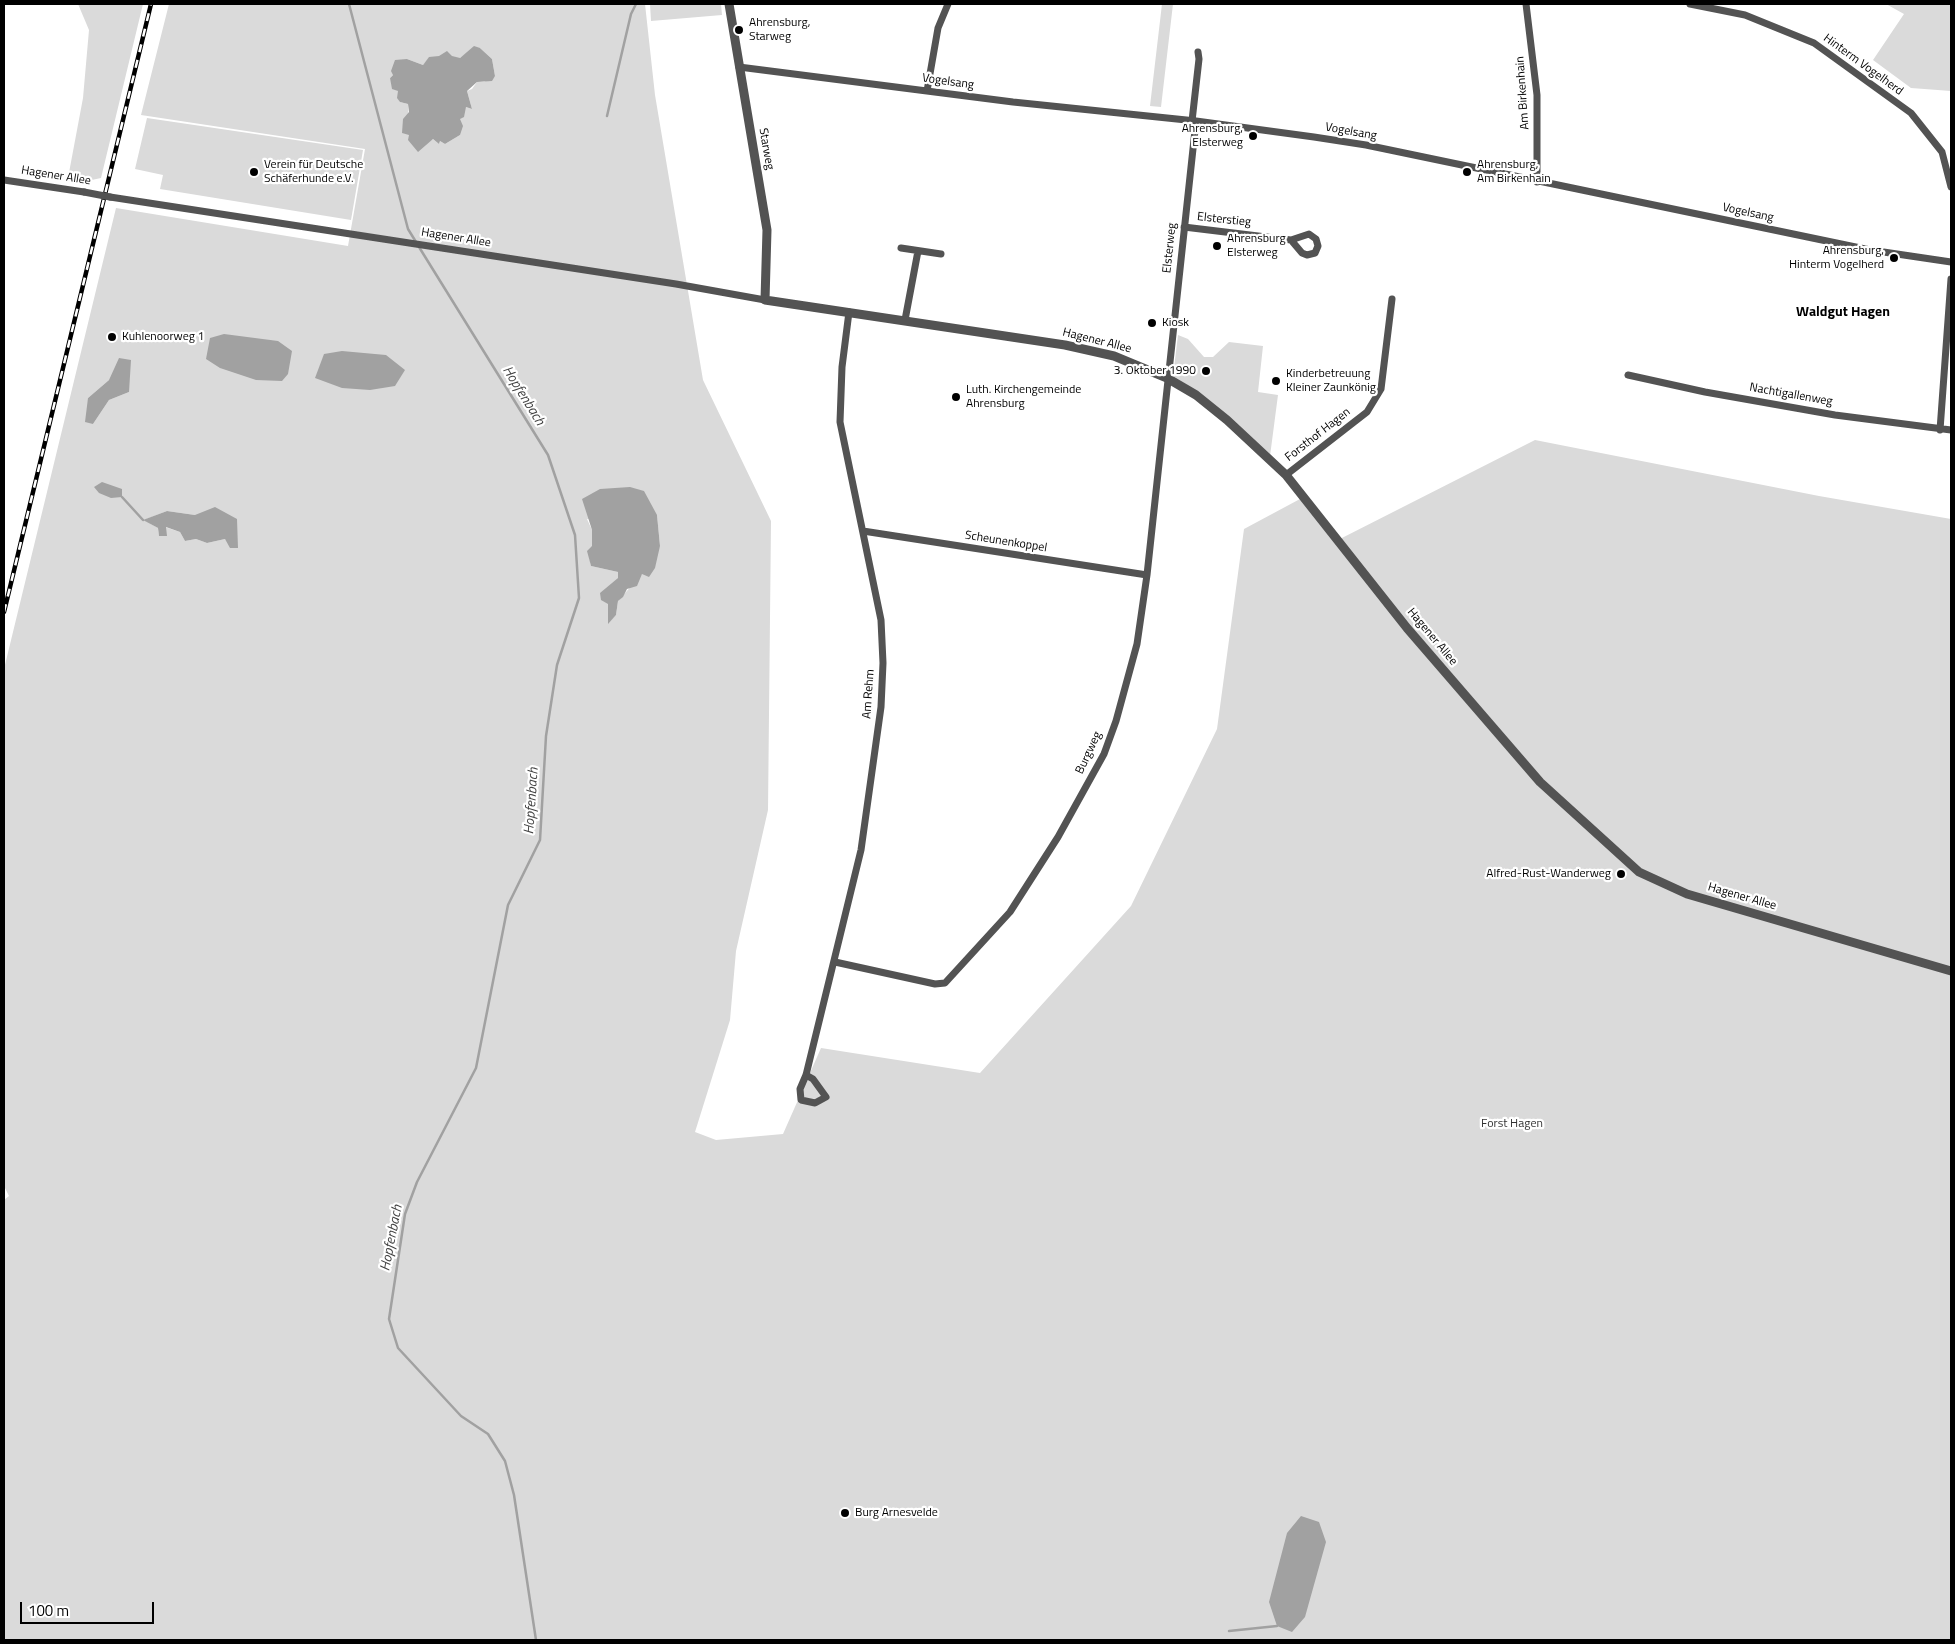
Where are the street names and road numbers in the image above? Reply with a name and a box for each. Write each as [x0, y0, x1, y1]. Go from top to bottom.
street label: Hinterm Vogelherd [1820, 31, 1906, 99]
street label: Am Birkenhain [1513, 56, 1533, 130]
street label: Vogelsang [921, 71, 975, 93]
street label: Vogelsang [1324, 120, 1378, 144]
street label: Starweg [755, 127, 777, 171]
street label: Hagener Allee [20, 163, 92, 189]
street label: Vogelsang [1721, 201, 1775, 225]
street label: Elsterstieg [1196, 210, 1252, 230]
street label: Elsterweg [1160, 222, 1180, 274]
street label: Hagener Allee [420, 225, 492, 251]
street label: Hagener Allee [1061, 325, 1133, 357]
street label: Nachtigallenweg [1748, 381, 1834, 409]
street label: Forsthof Hagen [1283, 405, 1353, 465]
street label: Scheunenkoppel [964, 528, 1048, 556]
street label: Hagener Allee [1404, 605, 1460, 669]
street label: Am Rehm [860, 669, 878, 719]
street label: Burgweg [1073, 729, 1105, 777]
street label: Hagener Allee [1706, 880, 1778, 914]

